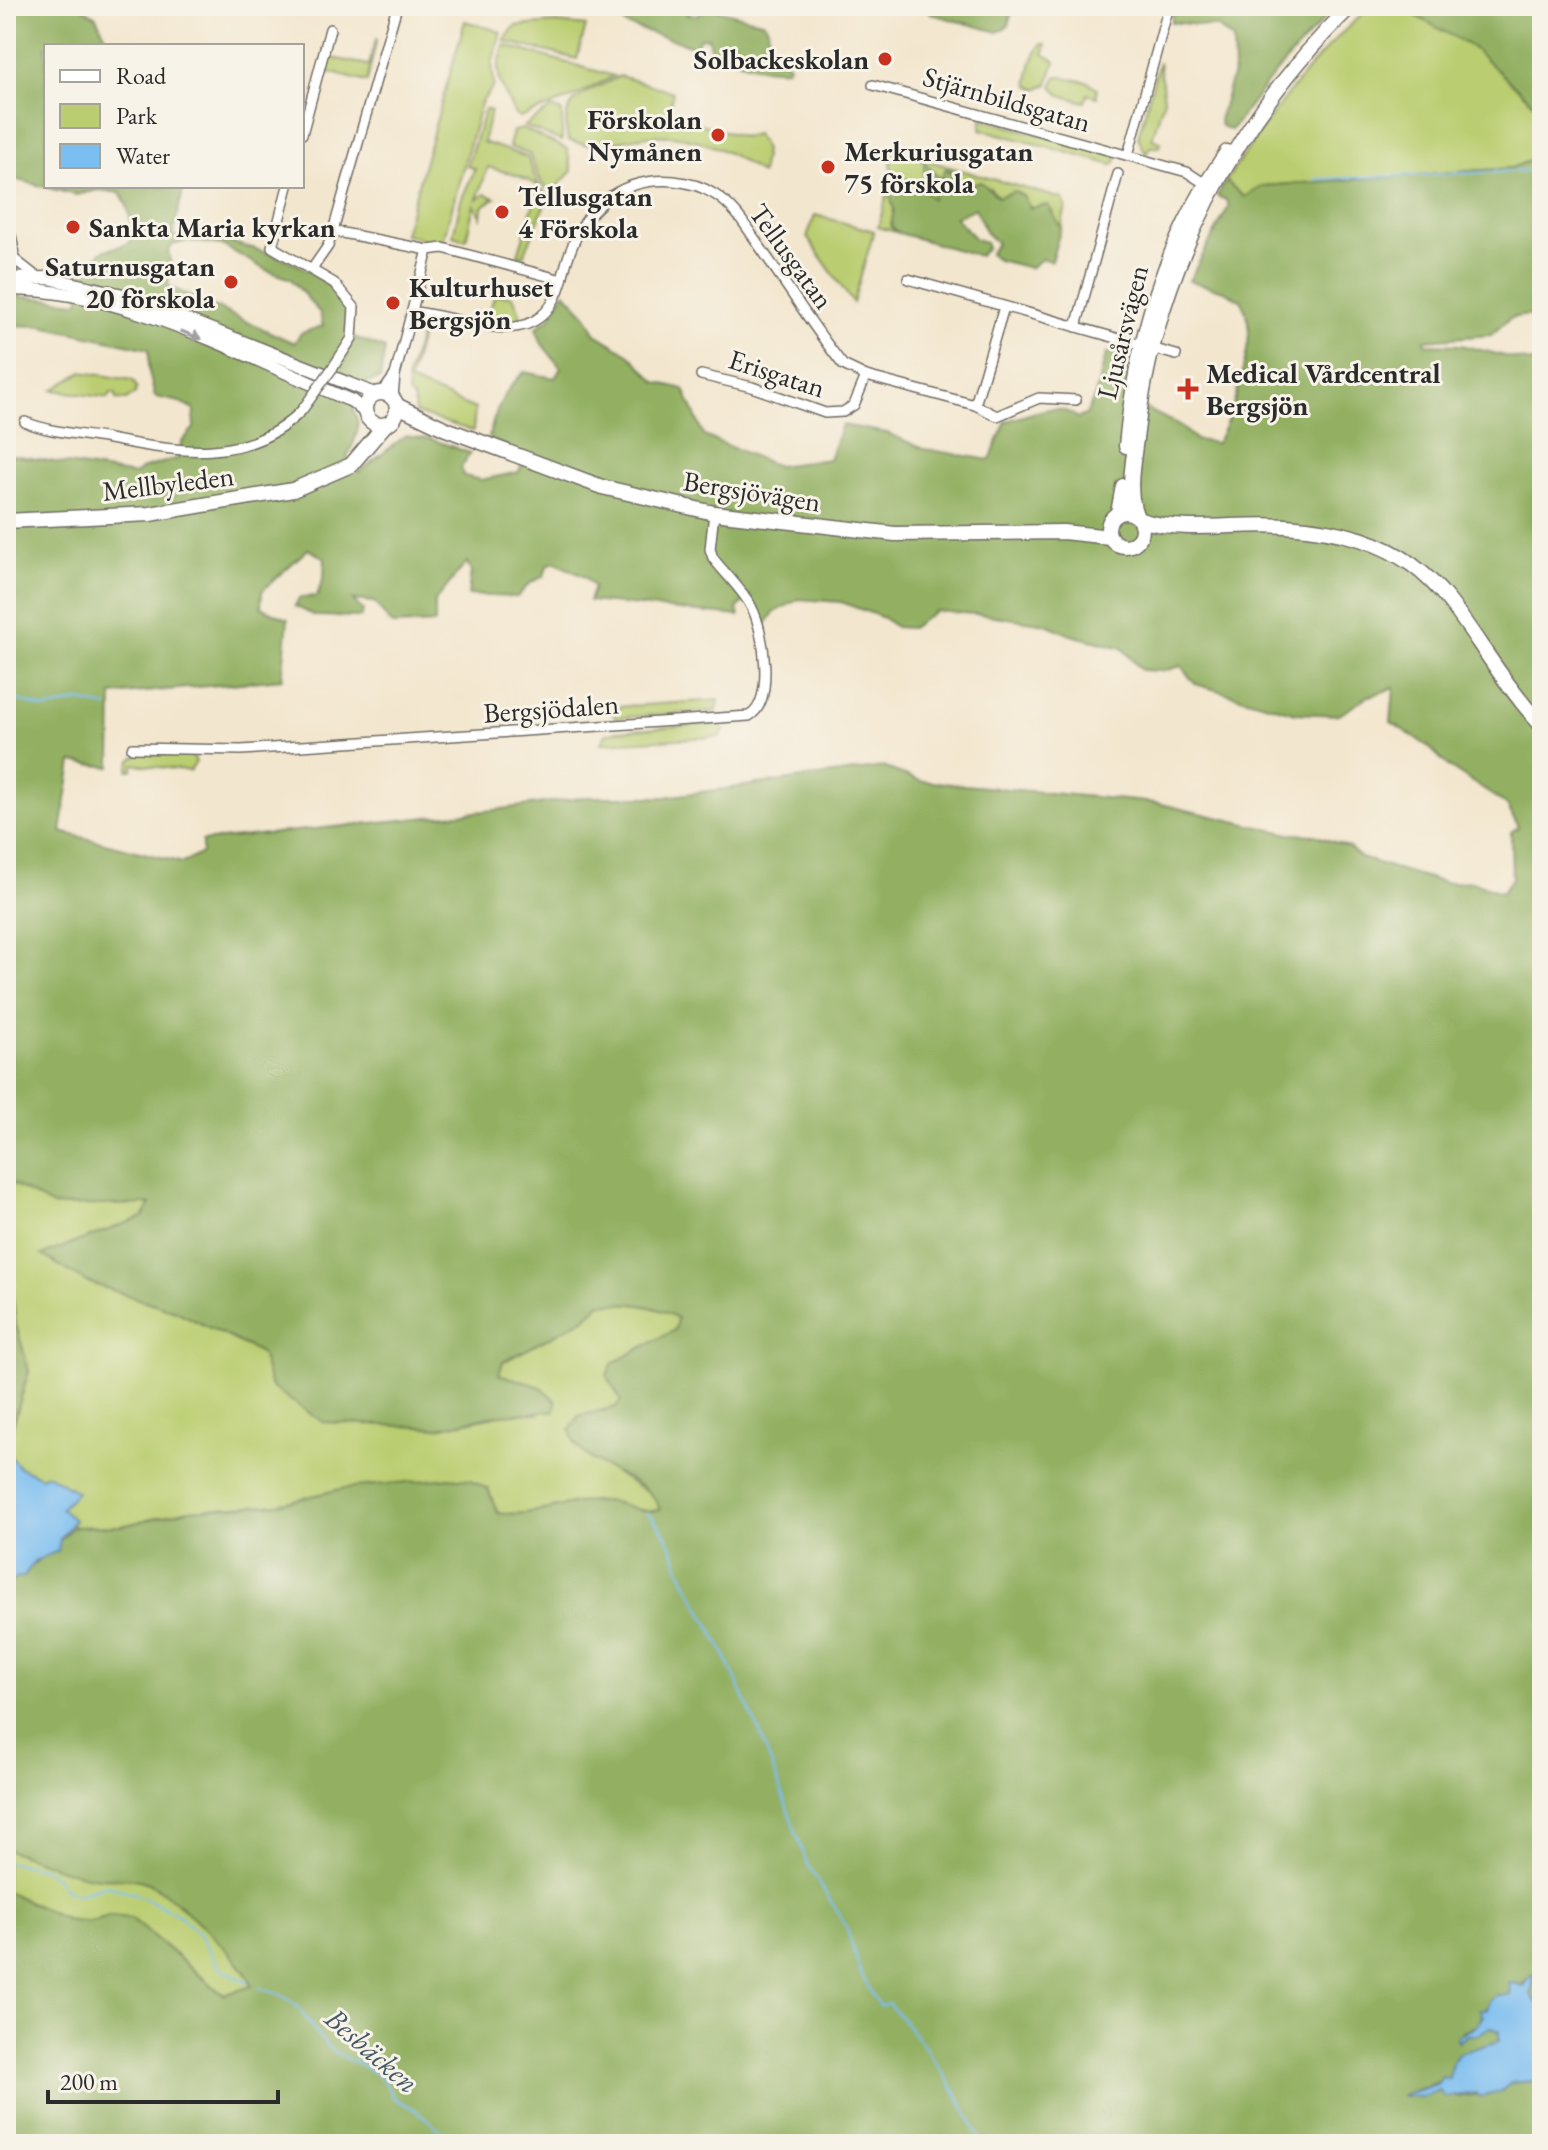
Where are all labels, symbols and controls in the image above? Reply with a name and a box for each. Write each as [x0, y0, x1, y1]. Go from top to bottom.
place label: Solbackeskolan [694, 41, 869, 77]
legend [44, 44, 304, 188]
marker: Solbackeskolan [876, 50, 894, 68]
street label: Stjärnbildsgatan [919, 58, 1095, 140]
text: Road [116, 60, 167, 91]
text: Park [116, 100, 158, 131]
place label: Förskolan Nymånen [587, 101, 702, 169]
marker: Förskolan Nymånen [709, 126, 727, 144]
place label: Merkuriusgatan 75 förskola [844, 133, 1033, 201]
text: Water [116, 140, 170, 171]
marker: Merkuriusgatan 75 förskola [819, 158, 837, 176]
place label: Tellusgatan 4 Förskola [518, 178, 653, 246]
street label: Tellusgatan [742, 196, 843, 316]
marker: Tellusgatan 4 Förskola [493, 203, 511, 221]
place label: Sankta Maria kyrkan [89, 209, 336, 245]
marker: Sankta Maria kyrkan [64, 218, 82, 236]
place label: Saturnusgatan 20 förskola [45, 248, 216, 316]
street label: Ljusårsvägen [1088, 261, 1156, 403]
place label: Kulturhuset Bergsjön [409, 269, 554, 337]
marker: Saturnusgatan 20 förskola [222, 273, 240, 291]
marker: Kulturhuset Bergsjön [384, 294, 402, 312]
one-way arrow [179, 328, 203, 341]
street label: Erisgatan [724, 341, 830, 406]
place label: Medical Vårdcentral Bergsjön [1206, 355, 1441, 423]
marker: Medical Vårdcentral Bergsjön [1177, 378, 1199, 400]
street label: Mellbyleden [100, 457, 236, 509]
street label: Bergsjövägen [681, 462, 823, 520]
street label: Bergsjödalen [482, 685, 620, 731]
water label: Besbäcken [316, 1998, 427, 2101]
scale bar [48, 2054, 278, 2104]
text: 200 m [60, 2066, 118, 2097]

